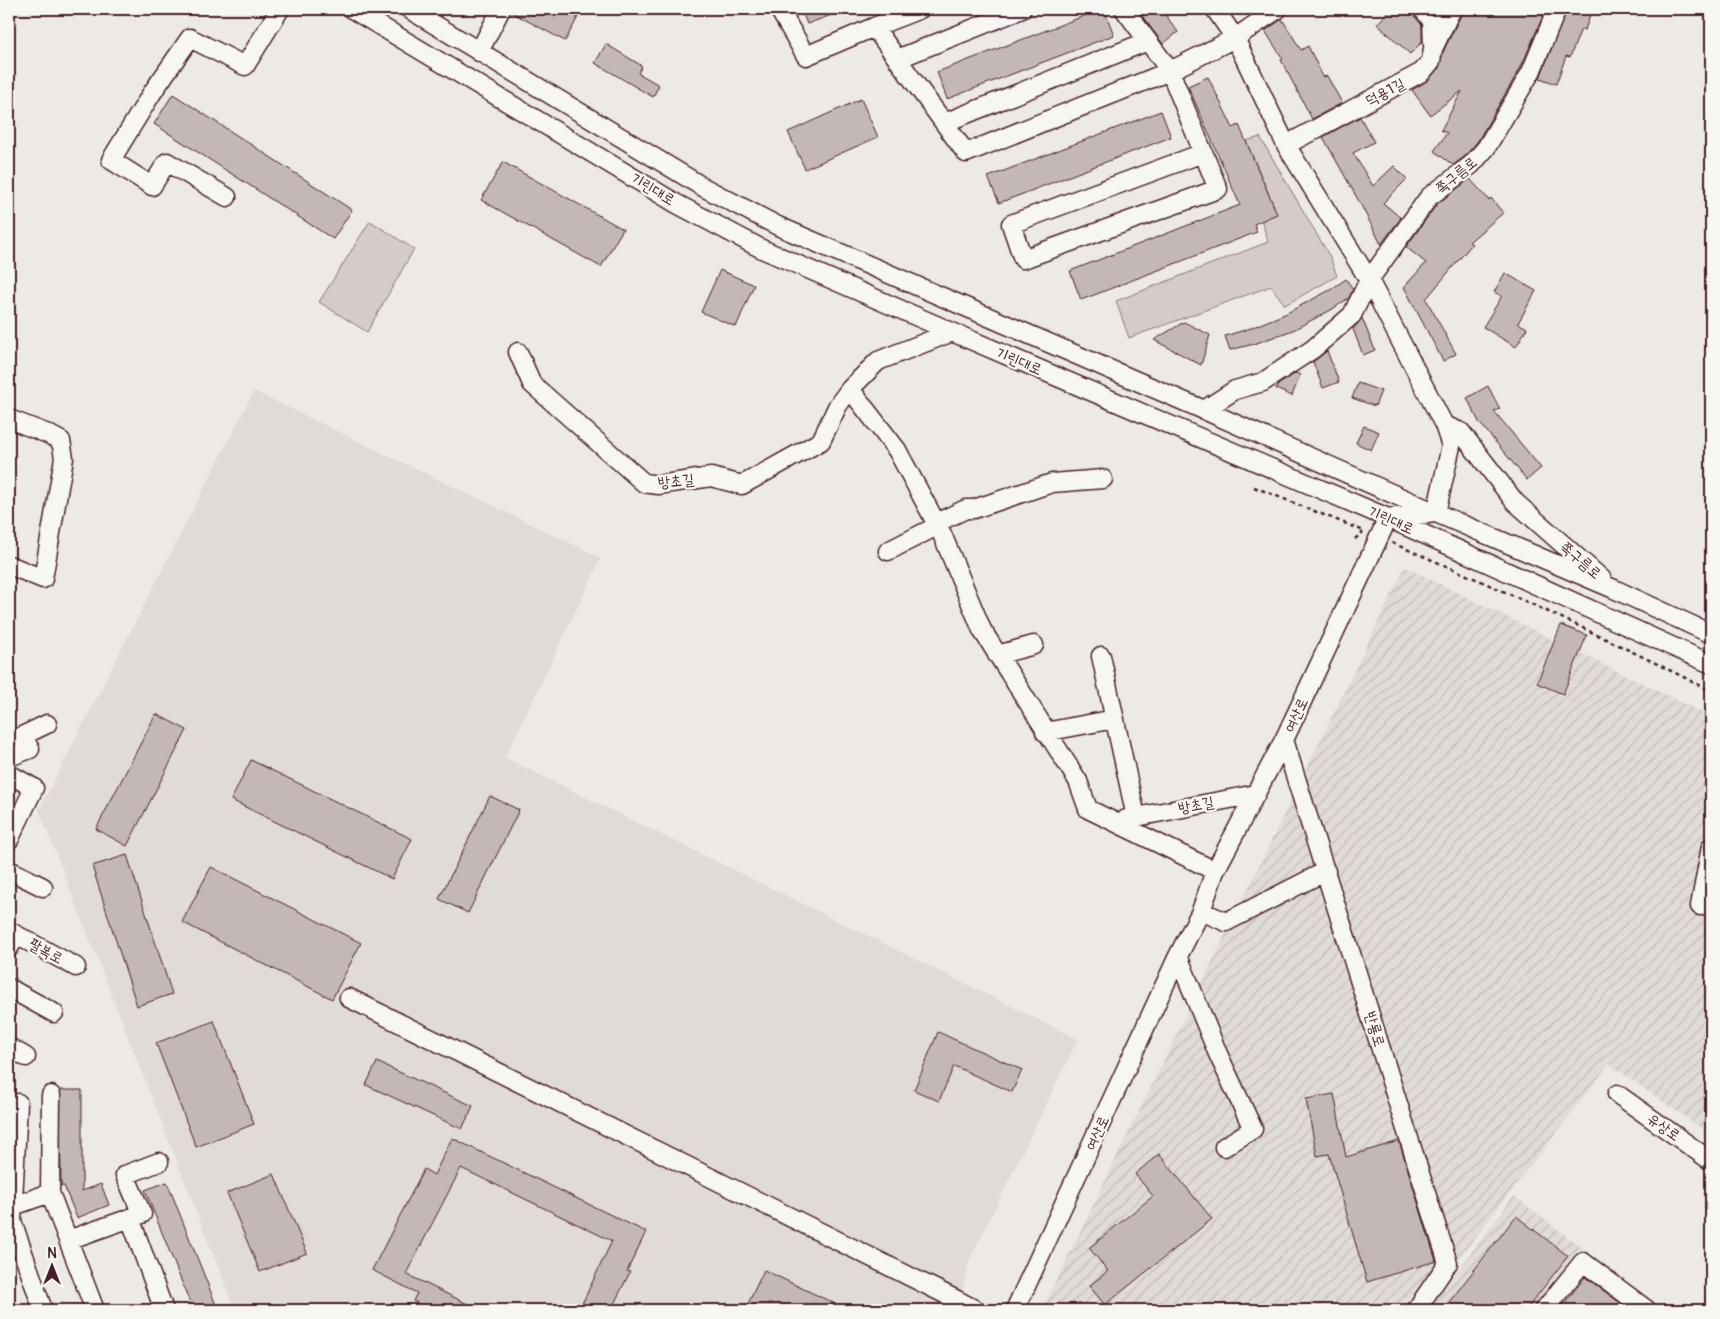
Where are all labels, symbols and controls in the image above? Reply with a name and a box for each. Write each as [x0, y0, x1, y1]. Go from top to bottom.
street label: 덕용1길 [1362, 74, 1408, 111]
street label: 쪽구름로 [1432, 153, 1481, 198]
street label: 기린대로 [627, 169, 678, 210]
street label: 기린대로 [993, 343, 1045, 380]
street label: 방초길 [657, 470, 695, 493]
street label: 기린대로 [1365, 502, 1417, 539]
street label: 쪽구름로 [1556, 537, 1605, 583]
street label: 여산로 [1280, 695, 1313, 736]
street label: 방초길 [1177, 793, 1216, 818]
street label: 팔복로 [25, 935, 66, 968]
street label: 반룡로 [1360, 1009, 1389, 1049]
street label: 유상로 [1643, 1109, 1684, 1146]
street label: 여산로 [1081, 1113, 1114, 1154]
north arrow [28, 1242, 78, 1292]
text: N [47, 1245, 57, 1262]

